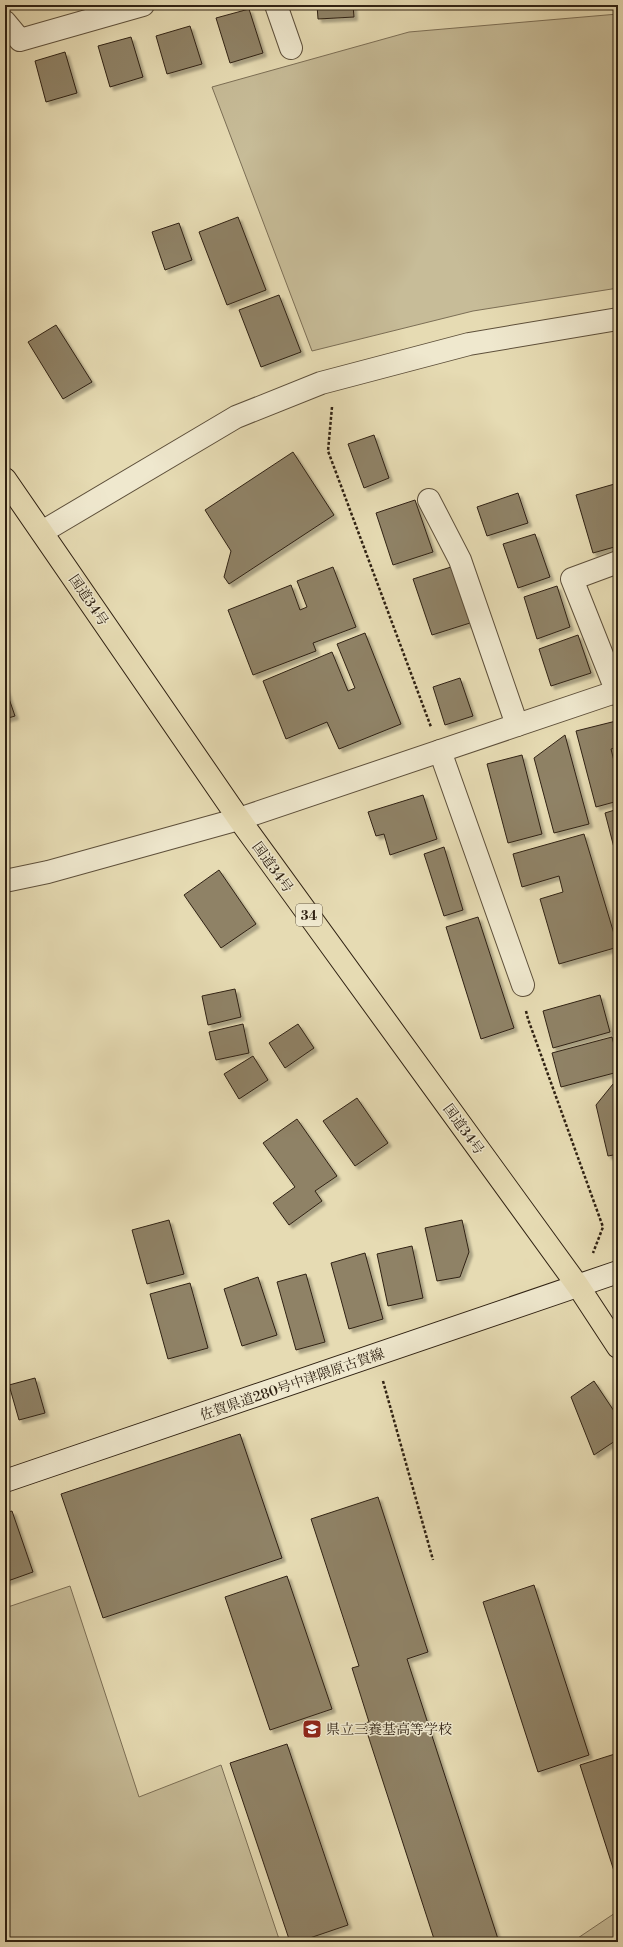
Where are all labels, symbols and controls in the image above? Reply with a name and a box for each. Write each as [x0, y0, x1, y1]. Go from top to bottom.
street label: 国道34号 [64, 571, 112, 630]
street label: 国道34号 [248, 839, 297, 896]
road number: 34 [296, 904, 322, 926]
street label: 国道34号 [439, 1101, 488, 1158]
street label: 佐賀県道280号中津隈原古賀線 [198, 1345, 387, 1425]
school or university icon: 県立三養基高等学校 [301, 1718, 323, 1740]
place label: 県立三養基高等学校 [326, 1721, 452, 1739]

